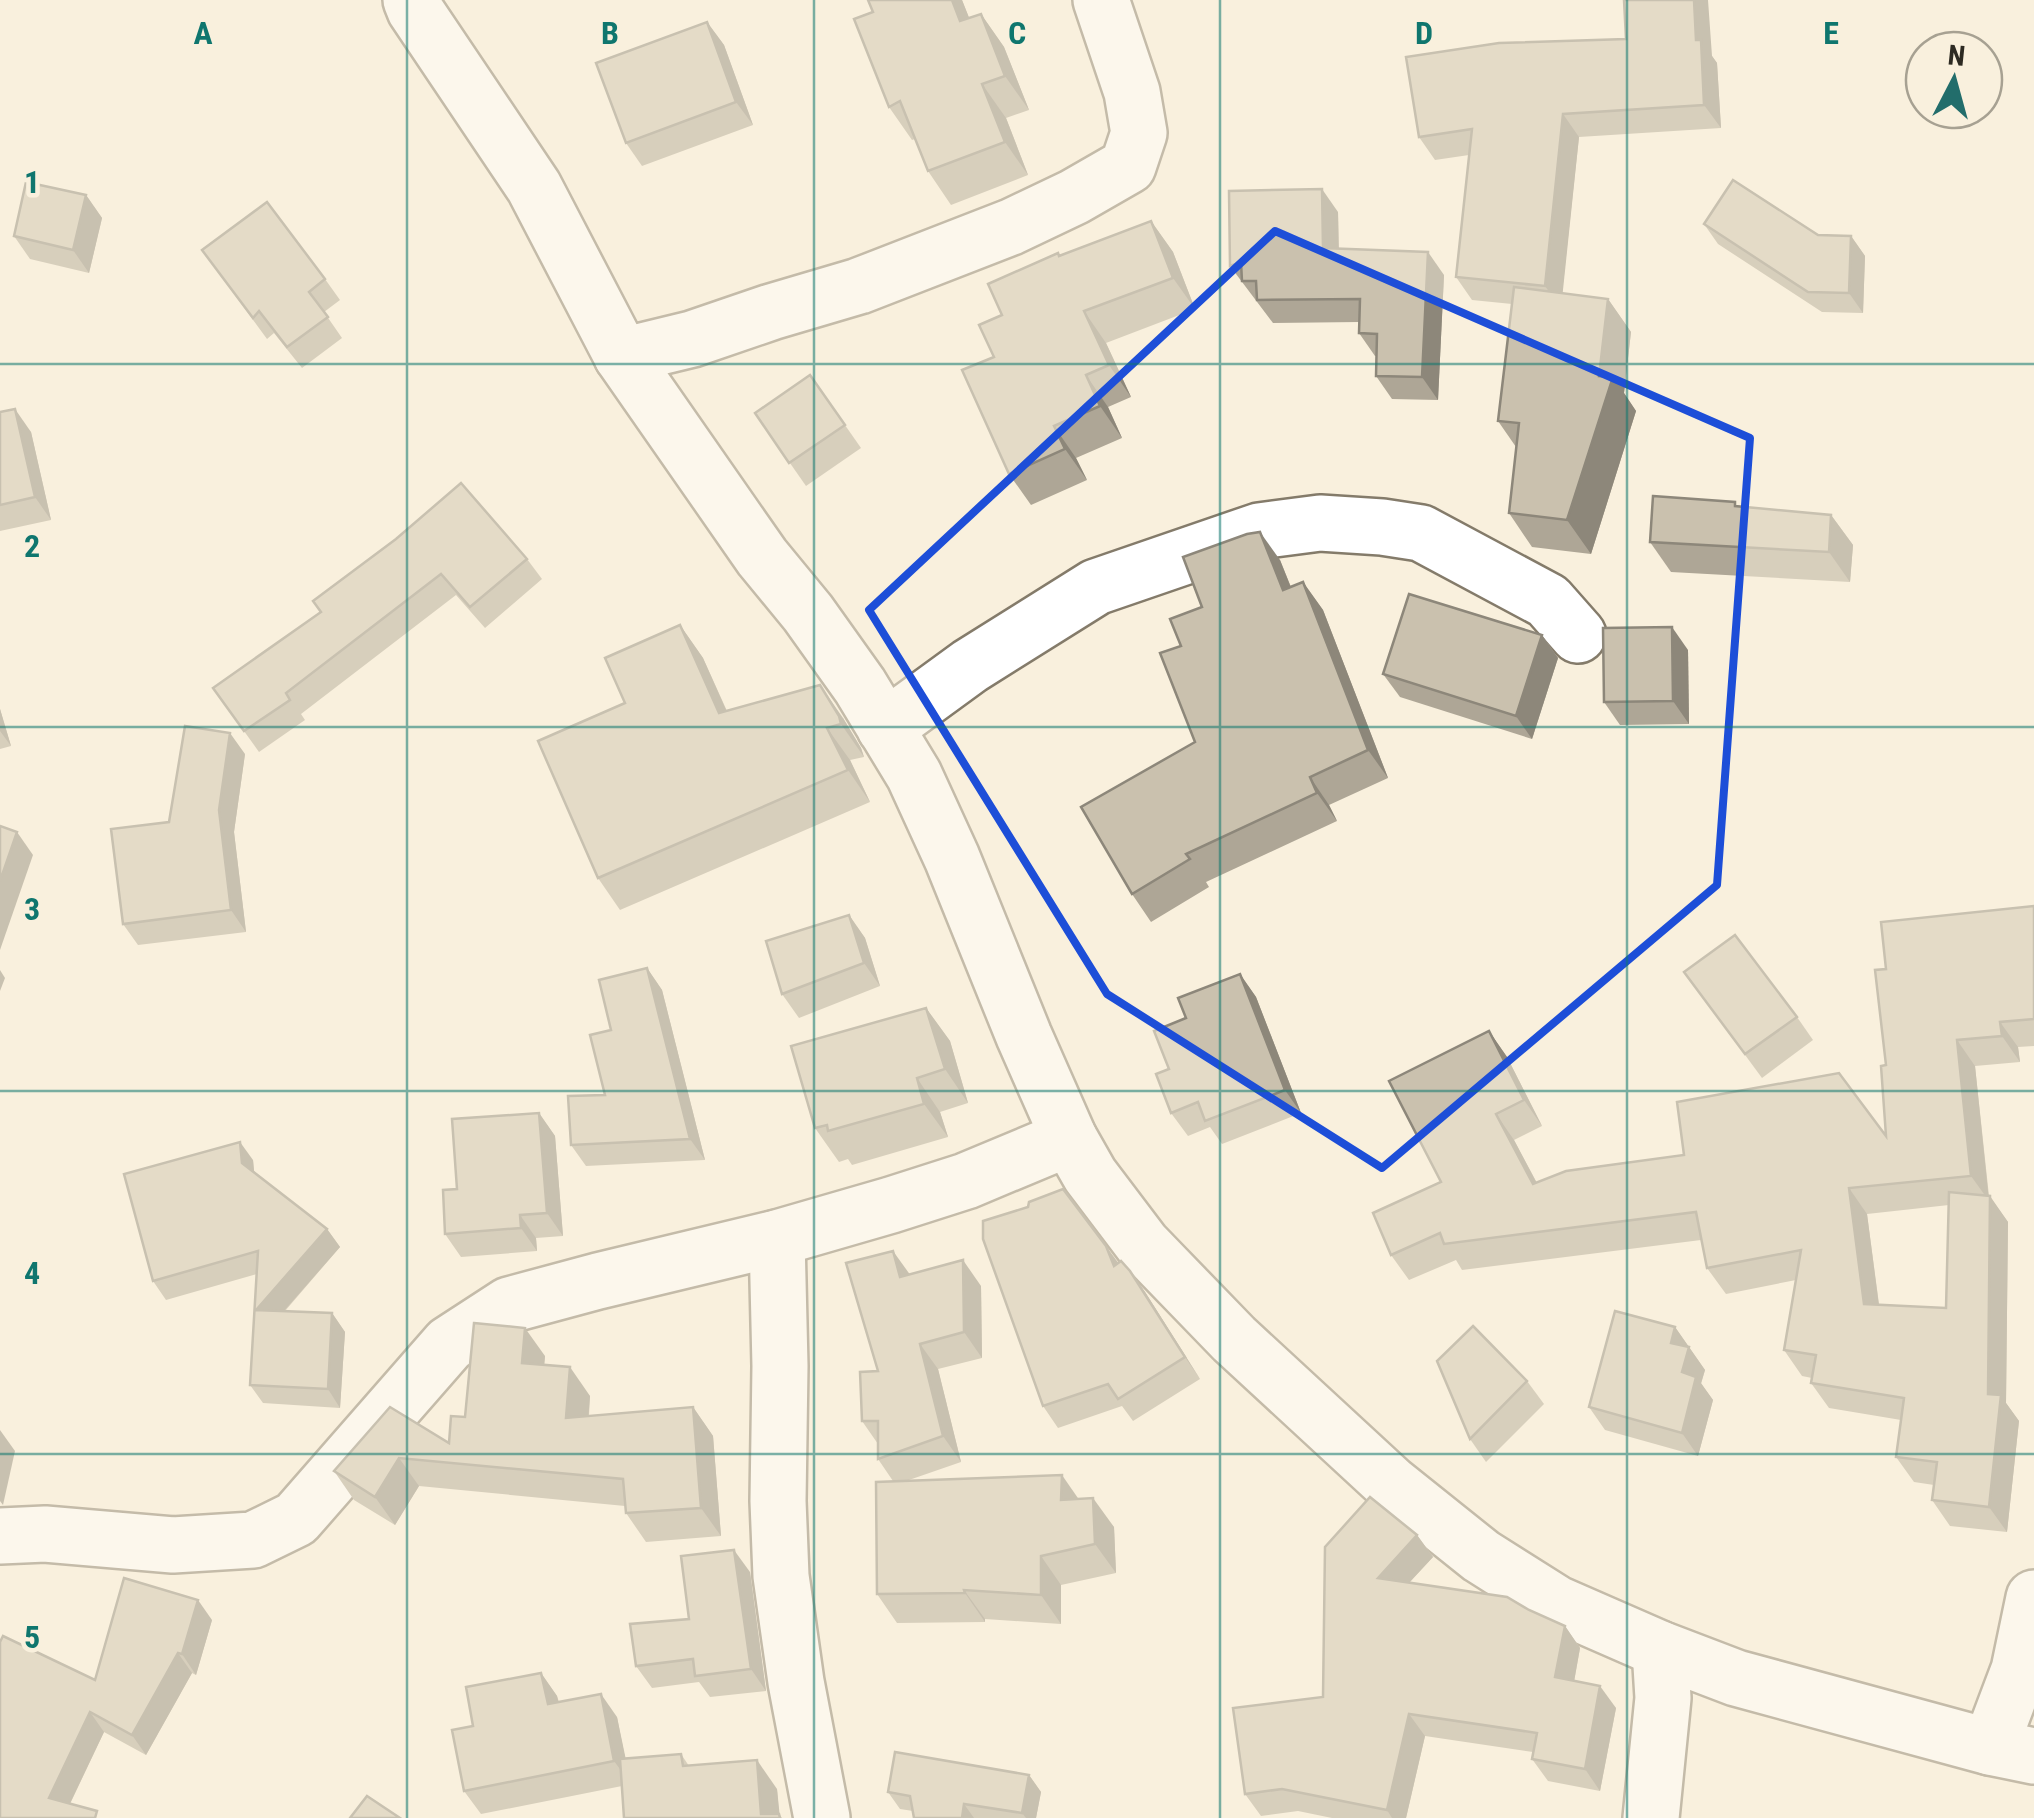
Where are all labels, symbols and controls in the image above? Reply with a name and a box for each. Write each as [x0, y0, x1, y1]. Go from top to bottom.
text: A [193, 14, 213, 52]
text: B [601, 14, 619, 52]
text: C [1008, 14, 1026, 52]
text: D [1415, 14, 1433, 52]
text: E [1823, 14, 1839, 52]
north arrow [1904, 30, 2004, 130]
text: N [1946, 38, 1967, 73]
text: 1 [24, 163, 40, 201]
text: 2 [24, 527, 40, 565]
text: 3 [24, 890, 40, 928]
text: 4 [24, 1254, 40, 1292]
text: 5 [24, 1618, 40, 1656]

